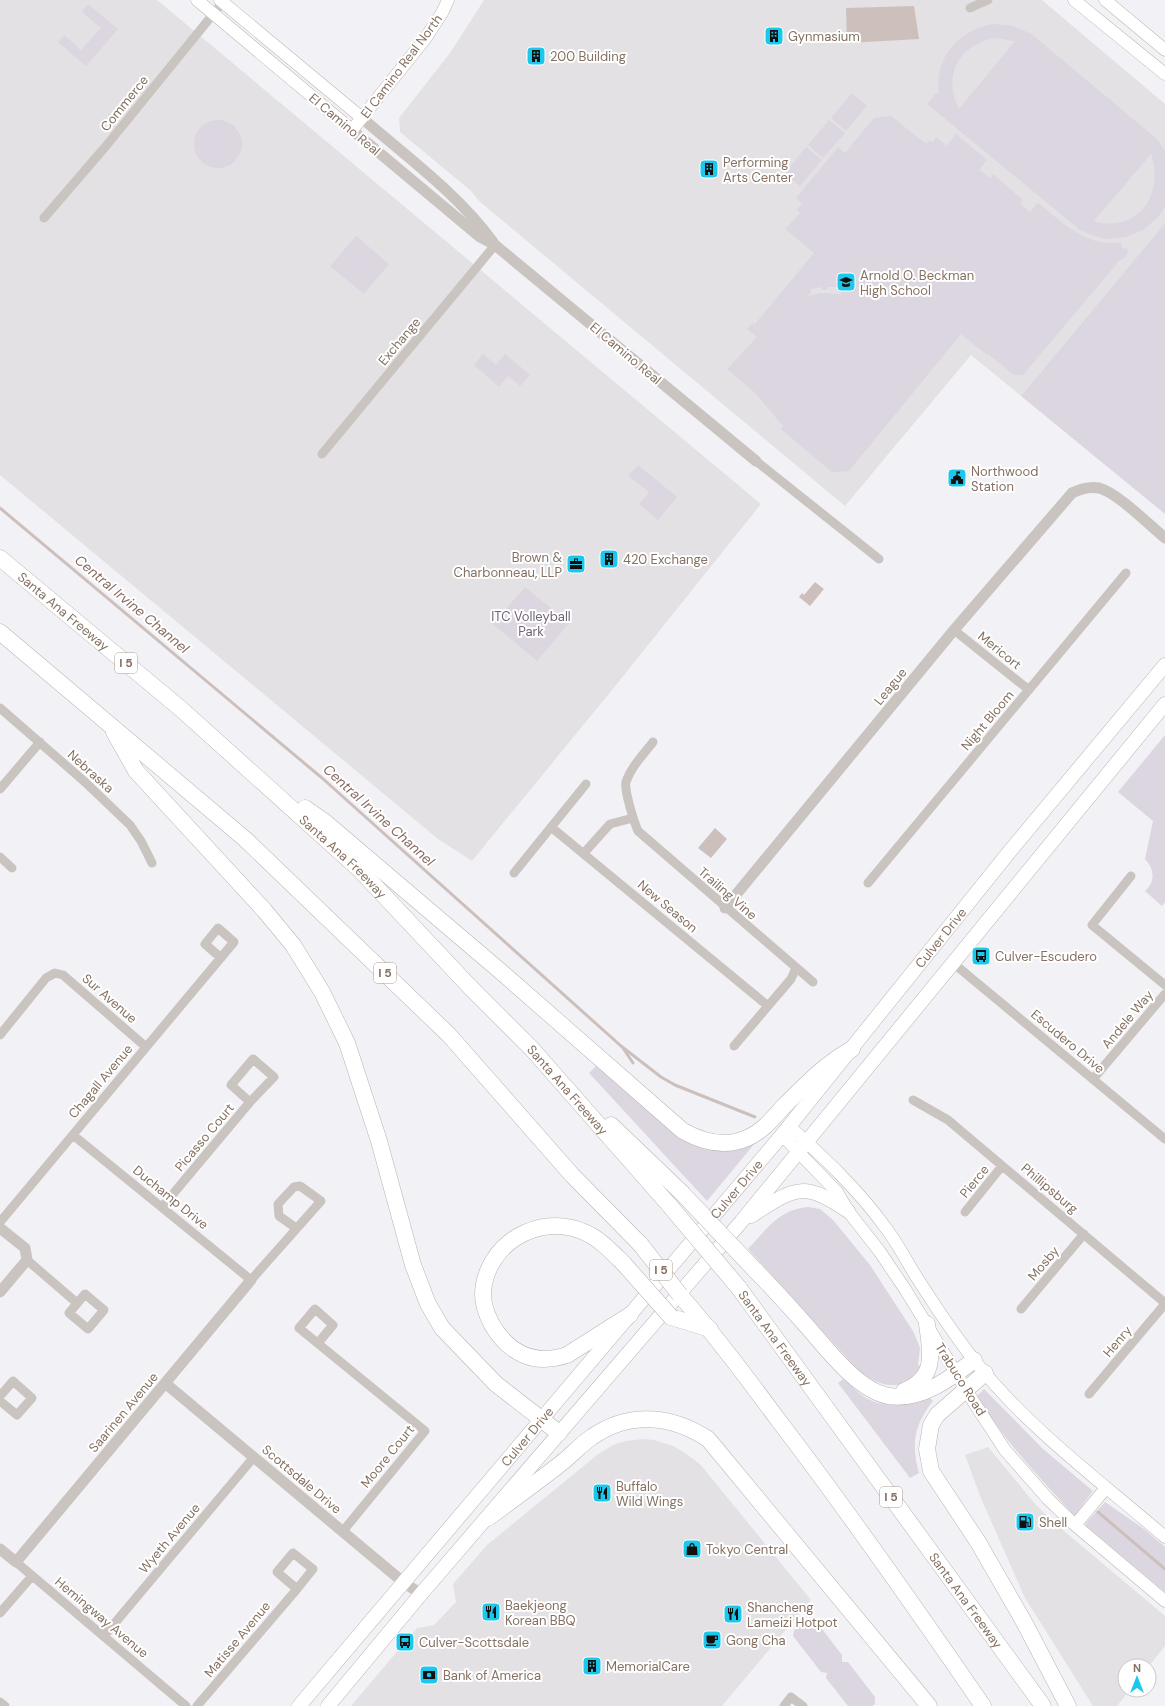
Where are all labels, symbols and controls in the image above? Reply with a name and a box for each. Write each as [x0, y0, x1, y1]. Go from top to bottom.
street label: El Camino Real North [357, 11, 446, 122]
building icon: Gynmasium [763, 25, 785, 47]
place label: Gynmasium [788, 28, 860, 45]
building icon: 200 Building [525, 45, 547, 67]
place label: 200 Building [550, 48, 626, 65]
street label: Commerce [97, 72, 152, 135]
street label: El Camino Real [305, 90, 384, 159]
place label: Performing Arts Center [723, 154, 793, 186]
building icon: Performing Arts Center [698, 158, 720, 180]
place label: Arnold O. Beckman High School [860, 267, 974, 299]
school or university icon: Arnold O. Beckman High School [835, 271, 857, 293]
street label: Exchange [374, 314, 424, 369]
street label: El Camino Real [586, 319, 665, 388]
place label: Northwood Station [971, 463, 1038, 495]
public building icon: Northwood Station [946, 467, 968, 489]
building icon: 420 Exchange [598, 548, 620, 570]
place label: Brown & Charbonneau, LLP [454, 549, 562, 581]
water label: Central Irvine Channel [71, 551, 194, 658]
place label: 420 Exchange [623, 551, 708, 568]
office icon: Brown & Charbonneau, LLP [565, 553, 587, 575]
street label: Santa Ana Freeway [14, 568, 113, 655]
park label: ITC Volleyball Park [491, 608, 571, 640]
street label: Mericort [974, 628, 1025, 673]
road number: I 5 [115, 653, 137, 673]
street label: League [870, 664, 911, 708]
street label: Night Bloom [957, 687, 1017, 754]
street label: Nebraska [64, 746, 117, 797]
water label: Central Irvine Channel [320, 760, 439, 870]
street label: Santa Ana Freeway [296, 811, 390, 902]
street label: Trailing Vine [695, 863, 761, 924]
street label: New Season [634, 876, 701, 936]
street label: Culver Drive [911, 904, 970, 972]
bus stop icon: Culver-Escudero [970, 945, 992, 967]
place label: Culver-Escudero [995, 948, 1097, 965]
road number: I 5 [374, 963, 396, 983]
street label: Sur Avenue [79, 970, 141, 1027]
street label: Andele Way [1098, 986, 1157, 1052]
street label: Escudero Drive [1027, 1006, 1108, 1077]
street label: Chagall Avenue [64, 1041, 136, 1122]
street label: Santa Ana Freeway [523, 1042, 612, 1139]
street label: Picasso Court [171, 1100, 238, 1175]
street label: Culver Drive [707, 1156, 767, 1223]
street label: Phillipsburg [1018, 1160, 1082, 1217]
street label: Pierce [956, 1161, 993, 1201]
street label: Duchamp Drive [129, 1162, 212, 1233]
street label: Mosby [1024, 1243, 1063, 1284]
road number: I 5 [650, 1260, 672, 1280]
street label: Santa Ana Freeway [735, 1287, 816, 1390]
street label: Henry [1099, 1322, 1135, 1360]
street label: Trabuco Road [931, 1340, 990, 1419]
street label: Saarinen Avenue [85, 1369, 162, 1456]
street label: Culver Drive [497, 1404, 557, 1470]
street label: Moore Court [357, 1421, 418, 1491]
street label: Scottsdale Drive [258, 1441, 345, 1518]
place label: Buffalo Wild Wings [616, 1478, 683, 1510]
restaurant icon: Buffalo Wild Wings [591, 1482, 613, 1504]
road number: I 5 [880, 1487, 902, 1507]
street label: Wyeth Avenue [135, 1500, 204, 1577]
fuel station icon: Shell [1014, 1511, 1036, 1533]
place label: Shell [1039, 1514, 1067, 1531]
shop icon: Tokyo Central [681, 1538, 703, 1560]
place label: Tokyo Central [706, 1541, 788, 1558]
street label: Santa Ana Freeway [925, 1549, 1006, 1652]
street label: Hemingway Avenue [51, 1573, 152, 1662]
place label: Baekjeong Korean BBQ [505, 1597, 576, 1629]
street label: Matisse Avenue [201, 1598, 274, 1681]
place label: Shancheng Lameizi Hotpot [747, 1599, 838, 1631]
restaurant icon: Baekjeong Korean BBQ [480, 1601, 502, 1623]
restaurant icon: Shancheng Lameizi Hotpot [722, 1603, 744, 1625]
cafe icon: Gong Cha [701, 1629, 723, 1651]
bus stop icon: Culver-Scottsdale [394, 1631, 416, 1653]
place label: Gong Cha [726, 1632, 786, 1649]
place label: Culver-Scottsdale [419, 1634, 529, 1651]
building icon: MemorialCare [581, 1655, 603, 1677]
place label: MemorialCare [606, 1658, 690, 1675]
north arrow [1117, 1658, 1157, 1698]
text: N [1133, 1661, 1141, 1675]
bank icon: Bank of America [418, 1664, 440, 1686]
place label: Bank of America [443, 1667, 541, 1684]

